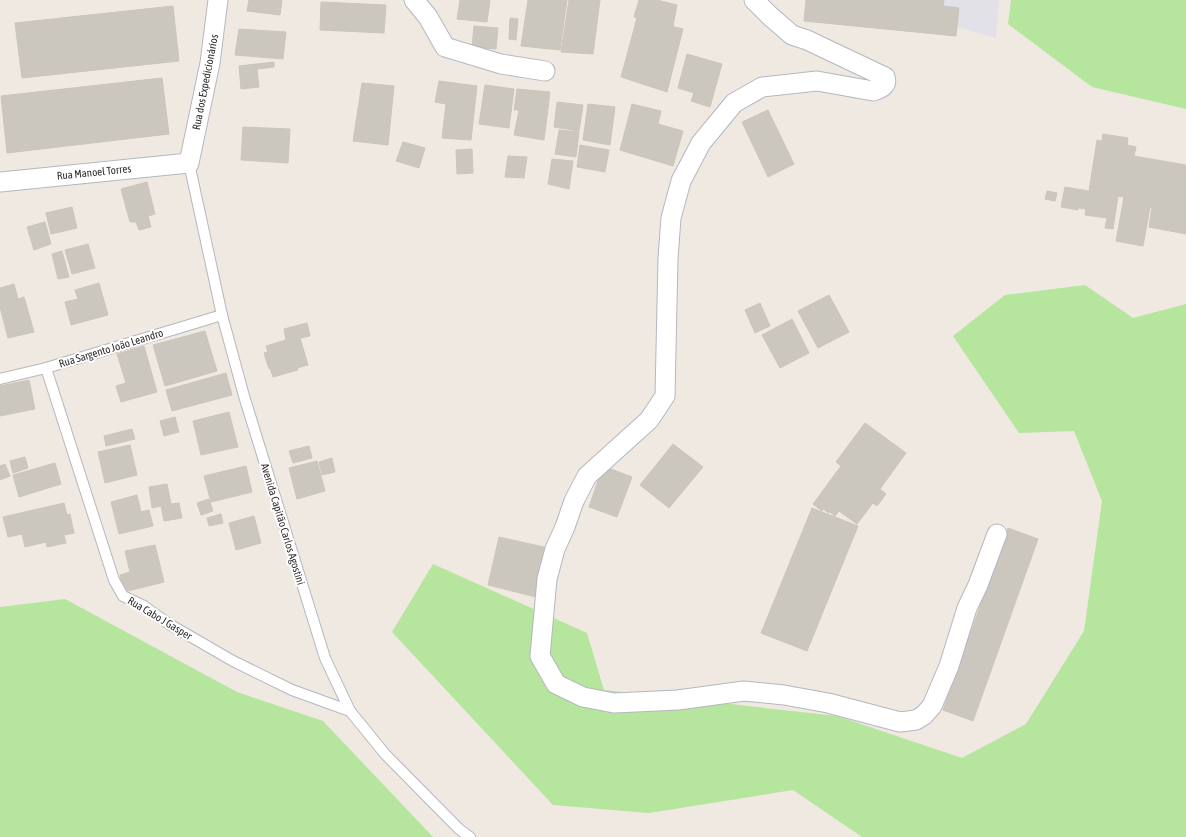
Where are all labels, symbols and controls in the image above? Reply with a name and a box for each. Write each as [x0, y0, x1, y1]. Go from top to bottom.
street label: Rua dos Expedicionários [190, 33, 220, 131]
street label: Rua Manoel Torres [56, 162, 132, 182]
street label: Rua Sargento João Leandro [57, 326, 165, 370]
street label: Avenida Capitão Carlos Agostini [259, 462, 307, 586]
street label: Rua Cabo J Gasper [126, 594, 195, 642]

